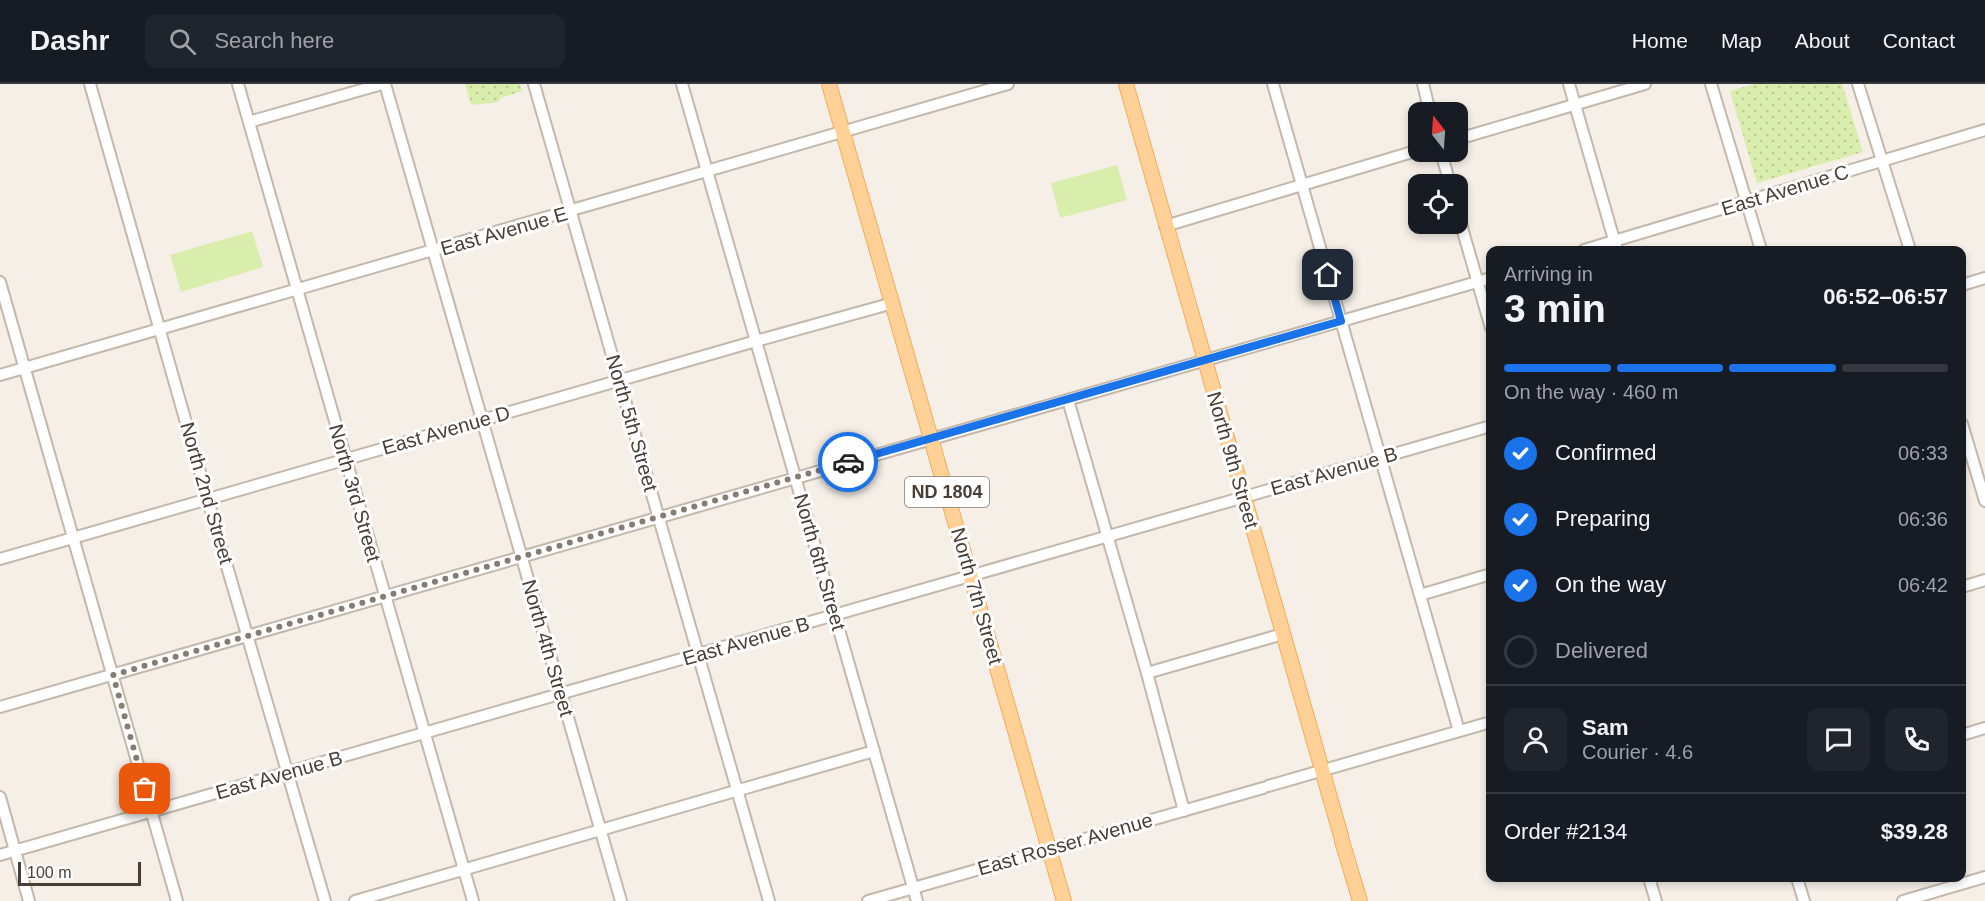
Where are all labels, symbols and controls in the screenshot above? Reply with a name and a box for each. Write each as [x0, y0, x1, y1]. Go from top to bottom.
search box [145, 14, 565, 68]
text: Dashr [30, 25, 109, 56]
icon: search [166, 25, 199, 58]
text: Search here [214, 28, 334, 53]
text: Home [1632, 29, 1688, 52]
text: Map [1721, 29, 1762, 52]
text: About [1795, 29, 1850, 52]
text: Contact [1883, 29, 1955, 52]
north arrow [1408, 102, 1468, 162]
map controls [1408, 102, 1468, 234]
street label: East Avenue C [1719, 160, 1851, 220]
button: locate [1408, 174, 1468, 234]
street label: East Avenue E [438, 202, 570, 260]
pin [1302, 249, 1353, 300]
icon: home [1311, 258, 1344, 291]
text: Arriving in [1504, 263, 1593, 285]
text: 06:52–06:57 [1823, 284, 1948, 309]
text: 3 min [1504, 287, 1606, 330]
street label: North 5th Street [602, 352, 662, 494]
text: On the way · 460 m [1504, 381, 1679, 403]
street label: North 9th Street [1203, 389, 1263, 531]
street label: East Avenue D [380, 401, 512, 459]
street label: North 2nd Street [176, 419, 238, 567]
street label: North 3rd Street [325, 422, 385, 565]
courier [818, 432, 878, 492]
icon: check [1504, 437, 1537, 470]
text: Confirmed [1555, 440, 1656, 465]
street label: East Avenue B [1268, 442, 1400, 500]
text: 06:33 [1898, 442, 1948, 464]
icon: car [832, 446, 865, 479]
road number: ND 1804 [905, 477, 989, 507]
street label: North 6th Street [790, 491, 850, 633]
icon: check [1504, 503, 1537, 536]
text: Preparing [1555, 506, 1650, 531]
text: 06:36 [1898, 508, 1948, 530]
street label: North 7th Street [947, 525, 1007, 667]
icon: check [1504, 569, 1537, 602]
text: On the way [1555, 572, 1666, 597]
text: 06:42 [1898, 574, 1948, 596]
street label: North 4th Street [518, 577, 578, 719]
street label: East Avenue B [680, 612, 812, 670]
text: Delivered [1555, 638, 1648, 663]
button: person [1504, 708, 1567, 771]
button: chat [1807, 708, 1870, 771]
button: phone [1885, 708, 1948, 771]
text: Sam [1582, 715, 1628, 740]
text: Courier · 4.6 [1582, 741, 1693, 763]
street label: East Avenue B [213, 746, 345, 804]
pin [119, 763, 170, 814]
icon: bag [128, 772, 161, 805]
street label: East Rosser Avenue [975, 809, 1155, 879]
text: Order #2134 [1504, 819, 1628, 844]
text: $39.28 [1881, 819, 1948, 844]
scale bar [18, 859, 141, 886]
text: 100 m [27, 864, 71, 881]

